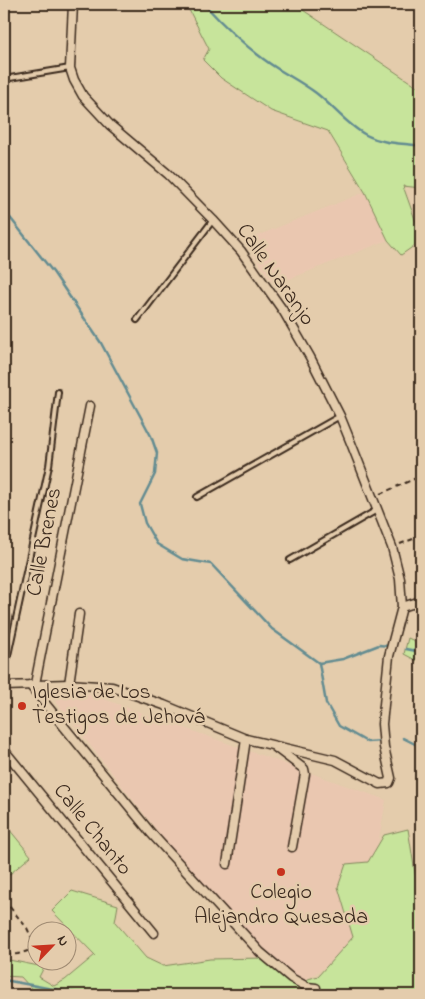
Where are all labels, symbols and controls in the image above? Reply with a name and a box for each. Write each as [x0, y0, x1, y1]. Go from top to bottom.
street label: Calle Naranjo [228, 217, 322, 333]
street label: Calle Brenes [19, 485, 71, 599]
place label: Iglesia de Los Testigos de Jehová [32, 677, 205, 735]
marker: Iglesia de Los Testigos de Jehová [16, 700, 28, 712]
street label: Calle Chanto [45, 777, 139, 883]
marker: Colegio Alejandro Quesada [275, 866, 287, 878]
place label: Colegio Alejandro Quesada [194, 877, 368, 934]
north arrow [28, 922, 78, 972]
text: N [51, 932, 74, 950]

